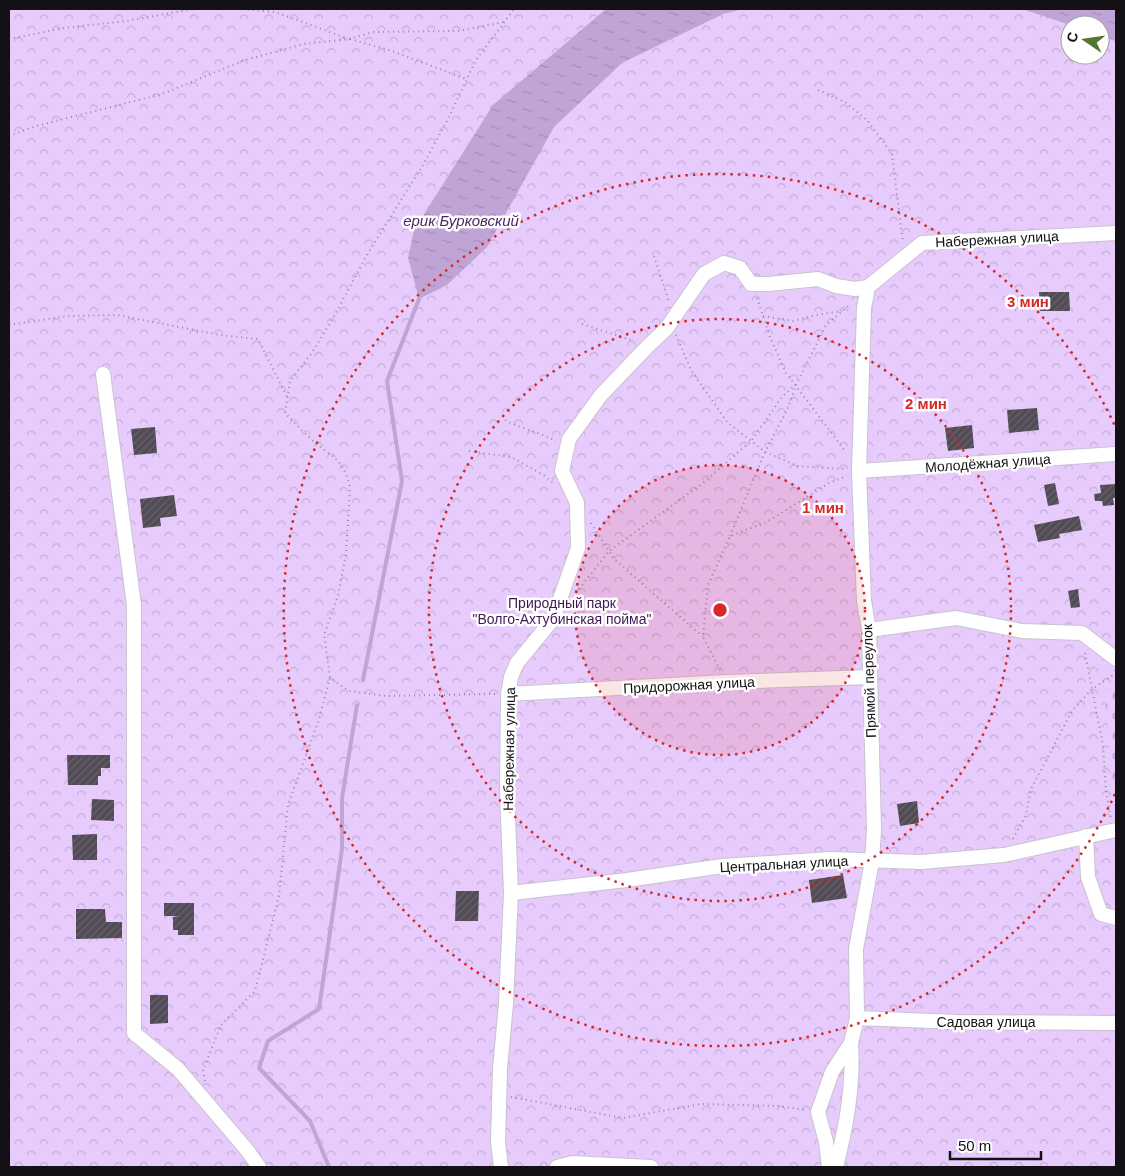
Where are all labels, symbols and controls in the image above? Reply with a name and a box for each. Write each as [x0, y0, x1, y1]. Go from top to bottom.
north arrow [1060, 15, 1110, 65]
text: С [1063, 30, 1081, 44]
water label: ерик Бурковский [403, 212, 520, 229]
street label: Набережная улица [935, 228, 1059, 250]
text: 3 мин [1007, 293, 1049, 310]
text: 2 мин [905, 395, 947, 412]
street label: Молодёжная улица [925, 451, 1052, 475]
text: 1 мин [802, 499, 844, 516]
park label: Природный парк "Волго-Ахтубинская пойма" [473, 595, 651, 627]
centre of rings [711, 601, 729, 619]
street label: Прямой переулок [859, 623, 879, 738]
street label: Придорожная улица [623, 674, 755, 696]
street label: Набережная улица [500, 687, 518, 811]
street label: Центральная улица [719, 853, 849, 875]
street label: Садовая улица [936, 1014, 1036, 1030]
scale bar [950, 1128, 1041, 1160]
text: 50 m [958, 1137, 991, 1154]

